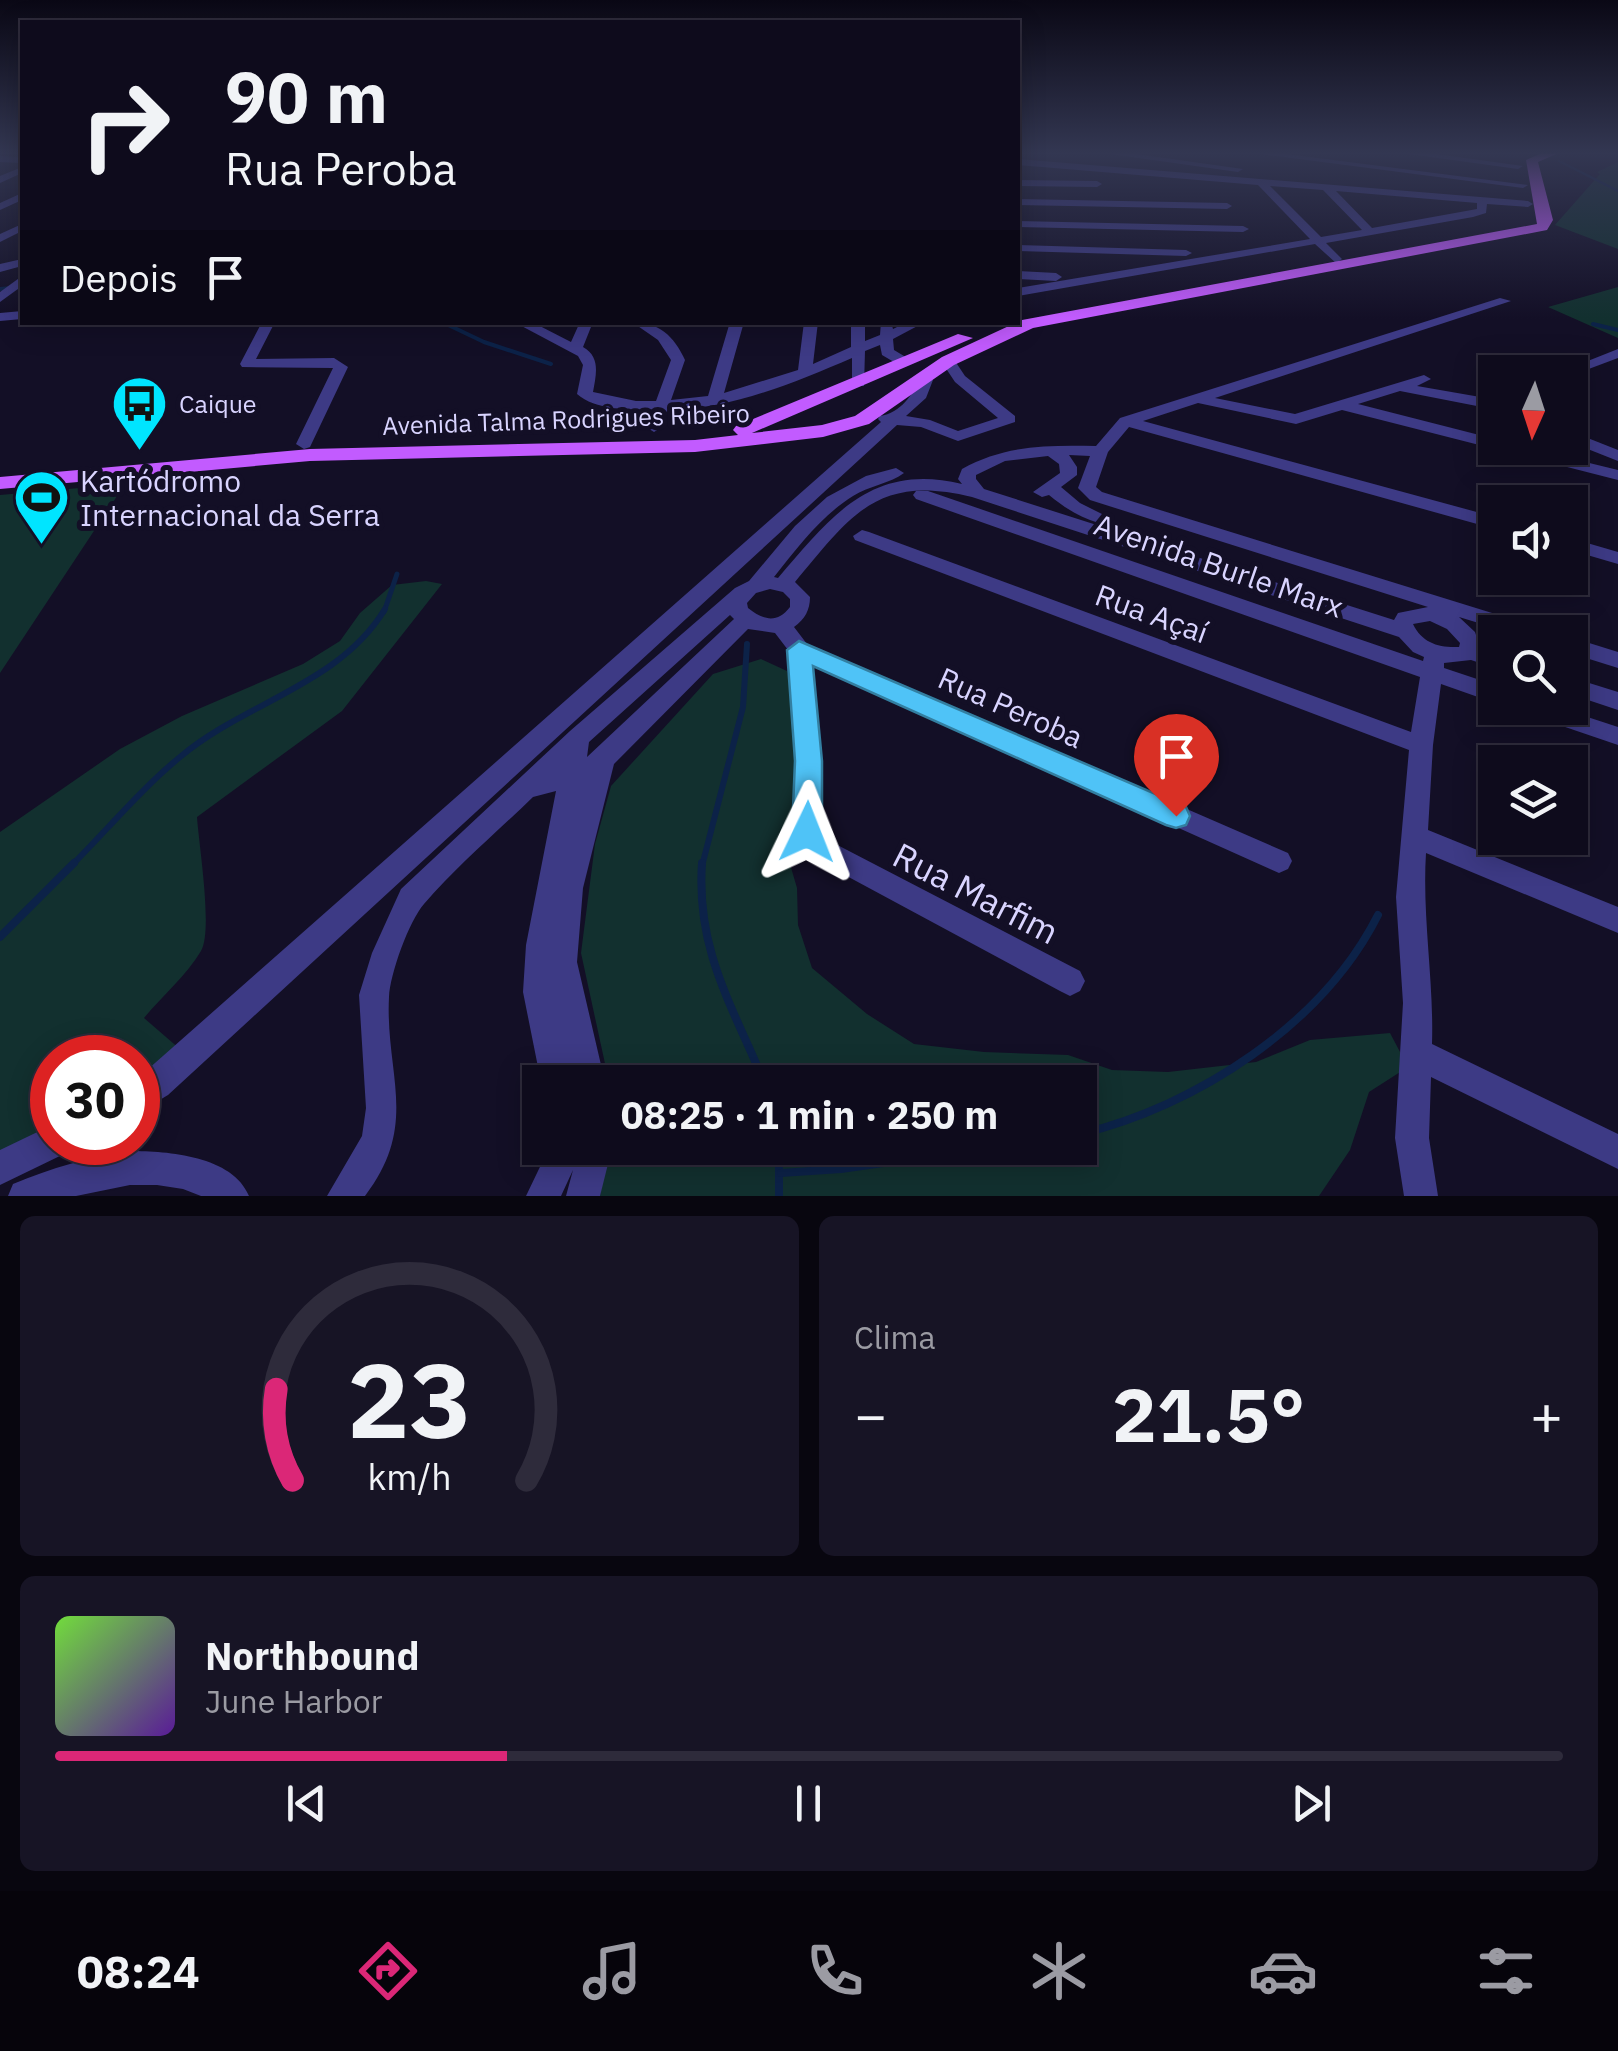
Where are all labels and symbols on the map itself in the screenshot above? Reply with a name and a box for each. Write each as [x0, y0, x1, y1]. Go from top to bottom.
north arrow [1478, 355, 1588, 465]
bus stop icon: Caique [110, 373, 170, 452]
place label: Caique [179, 387, 257, 420]
street label: Avenida Talma Rodrigues Ribeiro [382, 396, 750, 442]
place label: Kartódromo Internacional da Serra [80, 461, 380, 534]
sports icon: Kartódromo Internacional da Serra [11, 467, 71, 546]
street label: Avenida Burle Marx [1089, 504, 1349, 626]
street label: Rua Açaí [1090, 575, 1214, 652]
street label: Rua Peroba [933, 658, 1089, 756]
pin [1134, 714, 1219, 817]
position arrow [755, 780, 859, 884]
street label: Rua Marfim [885, 832, 1067, 954]
speed limit sign: 30 [30, 1035, 160, 1165]

